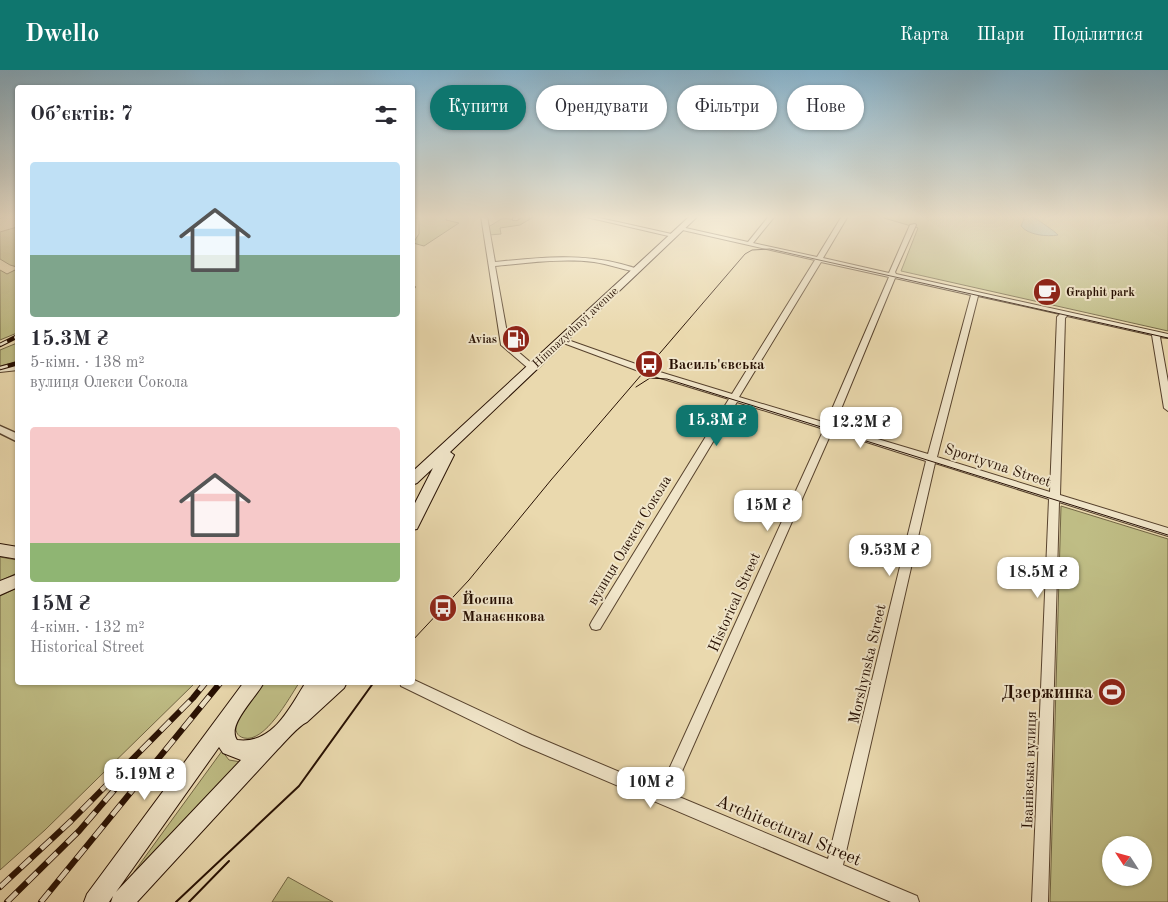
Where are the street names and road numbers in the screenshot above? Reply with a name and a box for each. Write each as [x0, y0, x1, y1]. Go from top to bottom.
street label: Himnazychnyi avenue [531, 285, 621, 370]
street label: Sportyvna Street [942, 442, 1053, 491]
street label: вулиця Олекси Сокола [586, 473, 675, 608]
street label: Historical Street [707, 551, 764, 655]
street label: Morshynska Street [847, 603, 890, 726]
street label: Іванівська вулиця [1021, 711, 1040, 829]
street label: Architectural Street [713, 792, 864, 870]

